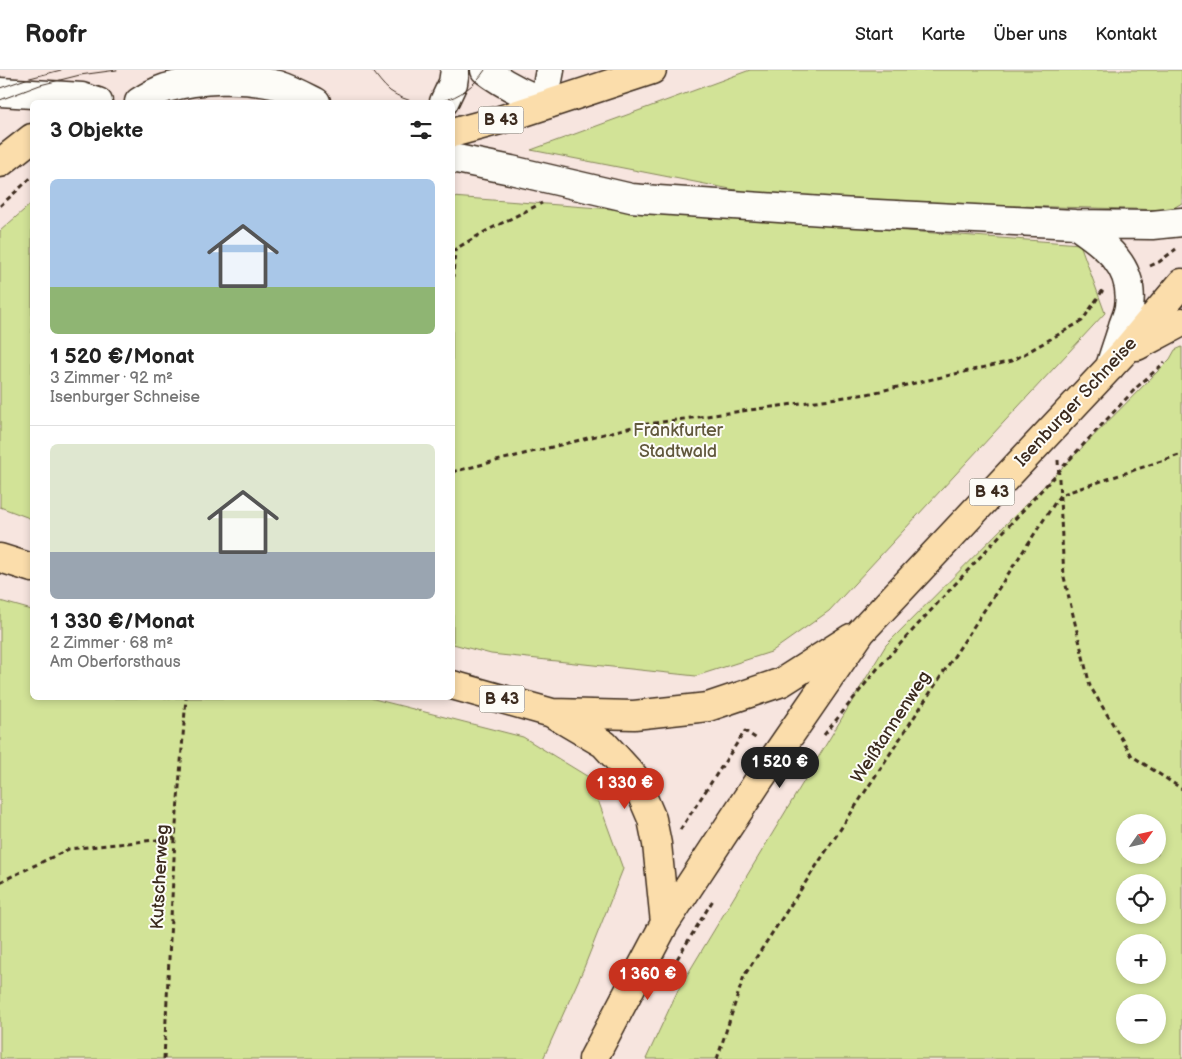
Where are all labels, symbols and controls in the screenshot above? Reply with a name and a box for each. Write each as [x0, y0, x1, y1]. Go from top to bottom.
text: Roofr [25, 20, 87, 49]
text: Start [855, 24, 893, 45]
text: Karte [921, 24, 965, 45]
text: Über uns [993, 24, 1067, 45]
text: Kontakt [1095, 24, 1157, 45]
road number: B 43 [478, 106, 524, 134]
icon: filters [407, 116, 435, 144]
text: 3 Objekte [50, 118, 143, 143]
icon: home [198, 211, 288, 301]
street label: Isenburger Schneise [1011, 333, 1141, 471]
text: 1 520 €/Monat [50, 344, 194, 369]
text: 3 Zimmer · 92 m² [50, 369, 173, 388]
text: Isenburger Schneise [50, 388, 200, 407]
park label: Frankfurter Stadtwald [633, 420, 724, 462]
icon: home [198, 477, 288, 567]
road number: B 43 [970, 478, 1014, 506]
text: 1 330 €/Monat [50, 609, 195, 634]
text: 2 Zimmer · 68 m² [50, 634, 173, 653]
text: Am Oberforsthaus [50, 653, 181, 672]
street label: Weißtannenweg [847, 667, 935, 787]
road number: B 43 [480, 686, 524, 712]
pin: 1 520 € [734, 746, 826, 789]
text: 1 520 € [752, 753, 808, 772]
pin: 1 330 € [579, 768, 671, 810]
text: 1 330 € [597, 774, 653, 793]
north arrow [1116, 814, 1166, 864]
map controls [1116, 814, 1166, 1044]
street label: Kutscherweg [147, 824, 173, 930]
button: locate [1116, 874, 1166, 924]
button: + [1116, 934, 1166, 984]
pin: 1 360 € [602, 958, 694, 1001]
text: 1 360 € [620, 965, 676, 984]
button: − [1116, 994, 1166, 1044]

